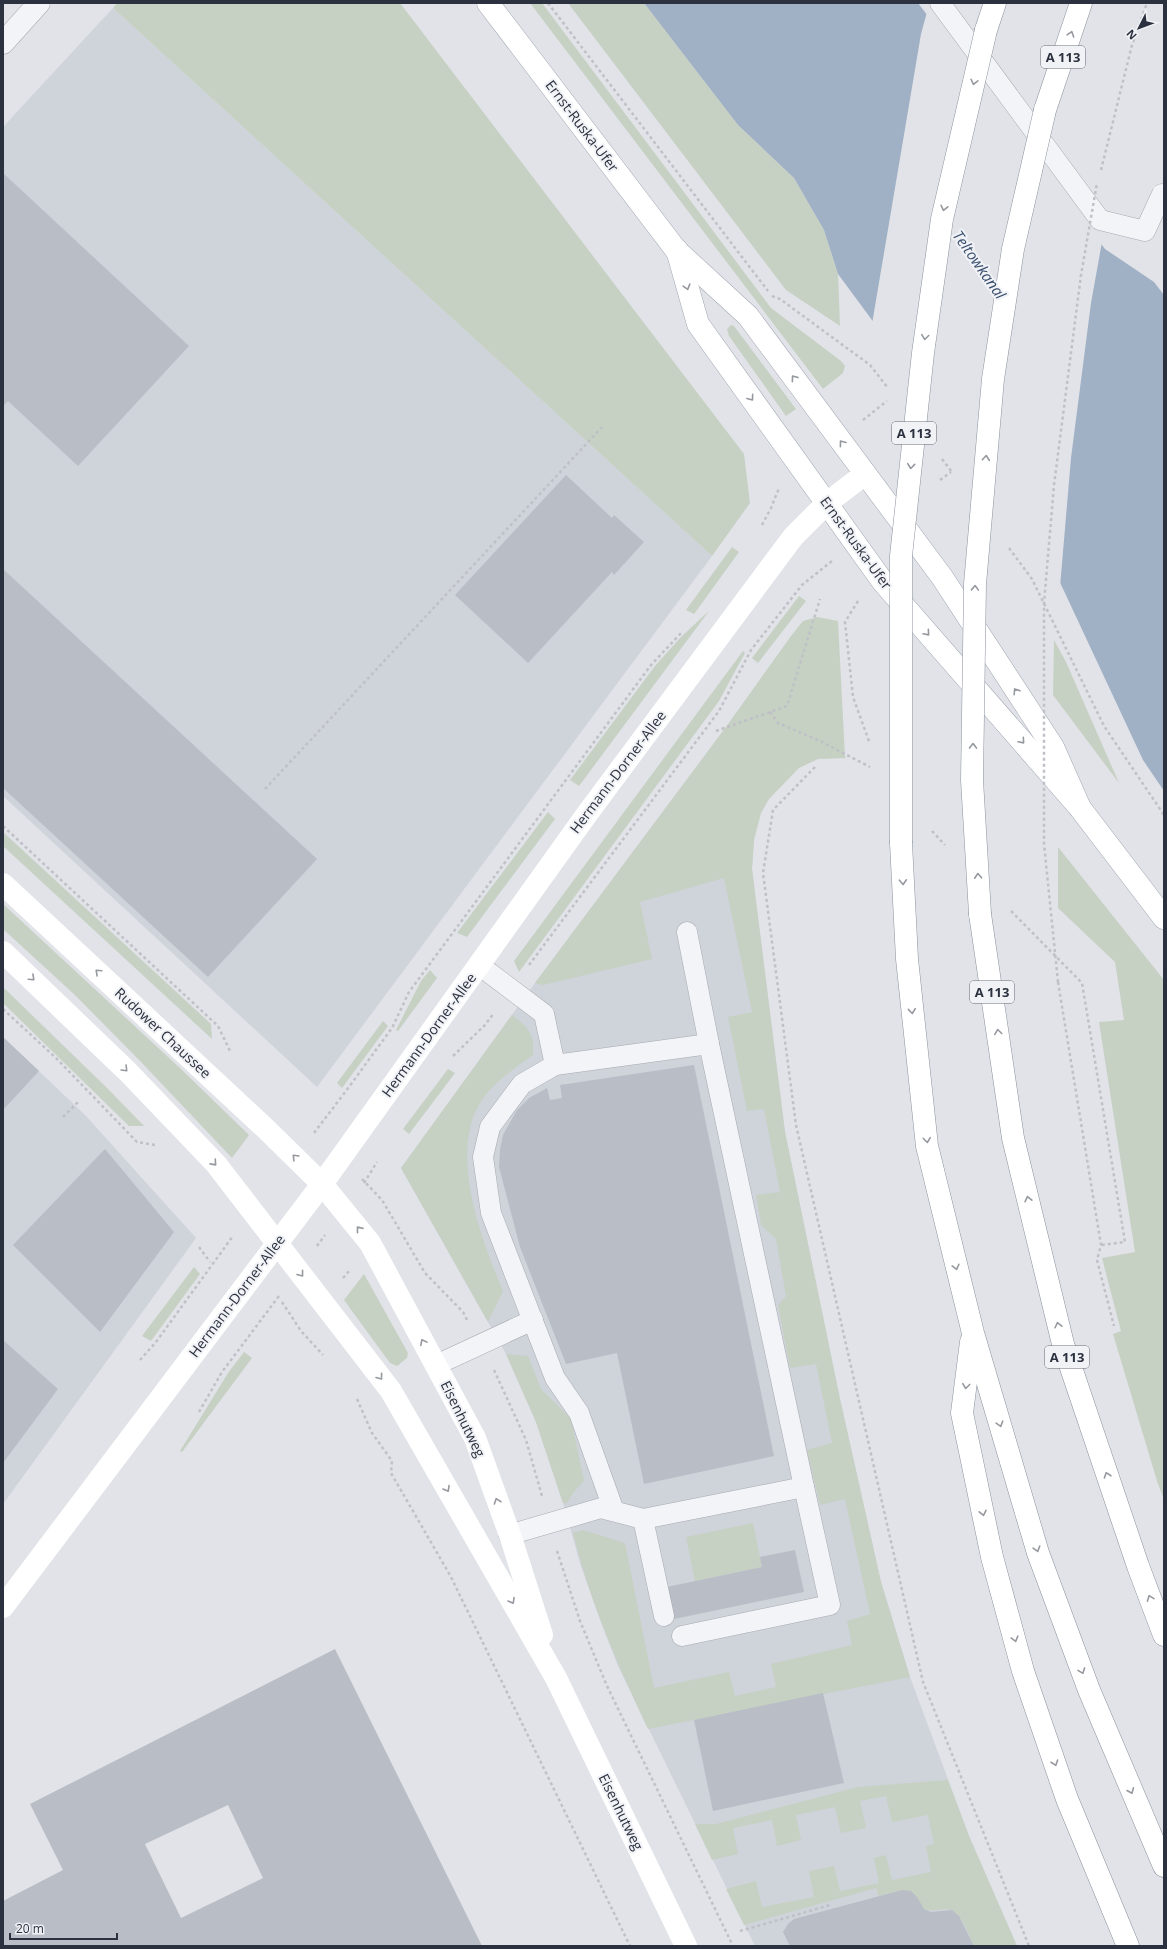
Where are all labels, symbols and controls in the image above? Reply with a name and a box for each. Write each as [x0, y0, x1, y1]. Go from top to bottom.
north arrow [1119, 8, 1159, 48]
text: N [1123, 27, 1140, 43]
one-way arrow [1066, 30, 1074, 37]
road number: A 113 [1041, 46, 1085, 68]
street label: Ernst-Ruska-Ufer [542, 76, 623, 176]
one-way arrow [970, 79, 978, 85]
one-way arrow [941, 205, 949, 212]
water label: Teltowkanal [949, 226, 1012, 304]
one-way arrow [682, 283, 691, 290]
one-way arrow [921, 334, 930, 340]
one-way arrow [792, 376, 799, 383]
one-way arrow [746, 394, 753, 401]
road number: A 113 [892, 422, 936, 444]
one-way arrow [840, 441, 847, 448]
one-way arrow [982, 455, 991, 461]
one-way arrow [906, 463, 915, 469]
street label: Ernst-Ruska-Ufer [816, 493, 897, 593]
one-way arrow [971, 585, 980, 591]
one-way arrow [922, 628, 930, 636]
one-way arrow [1013, 688, 1021, 695]
street label: Hermann-Dorner-Allee [565, 706, 670, 837]
one-way arrow [1017, 737, 1024, 744]
one-way arrow [969, 743, 977, 749]
one-way arrow [973, 873, 982, 879]
one-way arrow [899, 879, 907, 885]
one-way arrow [95, 969, 103, 977]
street label: Hermann-Dorner-Allee [377, 969, 480, 1101]
one-way arrow [27, 973, 34, 980]
road number: A 113 [970, 981, 1014, 1003]
street label: Rudower Chaussee [111, 983, 216, 1082]
one-way arrow [908, 1008, 917, 1014]
one-way arrow [994, 1029, 1003, 1035]
one-way arrow [120, 1064, 128, 1072]
one-way arrow [922, 1137, 931, 1144]
one-way arrow [292, 1154, 300, 1162]
one-way arrow [210, 1158, 217, 1166]
one-way arrow [1024, 1196, 1033, 1203]
one-way arrow [357, 1226, 364, 1234]
street label: Hermann-Dorner-Allee [184, 1230, 289, 1361]
one-way arrow [952, 1264, 960, 1270]
one-way arrow [297, 1270, 304, 1277]
one-way arrow [1055, 1322, 1063, 1328]
one-way arrow [421, 1339, 428, 1346]
road number: A 113 [1045, 1346, 1089, 1368]
one-way arrow [376, 1373, 383, 1380]
street label: Eisenhutweg [437, 1377, 490, 1461]
one-way arrow [962, 1383, 971, 1389]
one-way arrow [995, 1420, 1004, 1427]
one-way arrow [1104, 1472, 1112, 1479]
one-way arrow [442, 1485, 449, 1492]
one-way arrow [494, 1498, 502, 1505]
one-way arrow [979, 1510, 987, 1517]
one-way arrow [1032, 1545, 1041, 1552]
one-way arrow [1147, 1595, 1155, 1602]
one-way arrow [507, 1597, 514, 1604]
one-way arrow [1010, 1636, 1019, 1643]
one-way arrow [1077, 1667, 1085, 1674]
one-way arrow [1050, 1759, 1058, 1766]
street label: Eisenhutweg [595, 1770, 648, 1854]
one-way arrow [1126, 1787, 1134, 1794]
scale bar [10, 1915, 117, 1941]
text: 20 m [16, 1920, 44, 1937]

